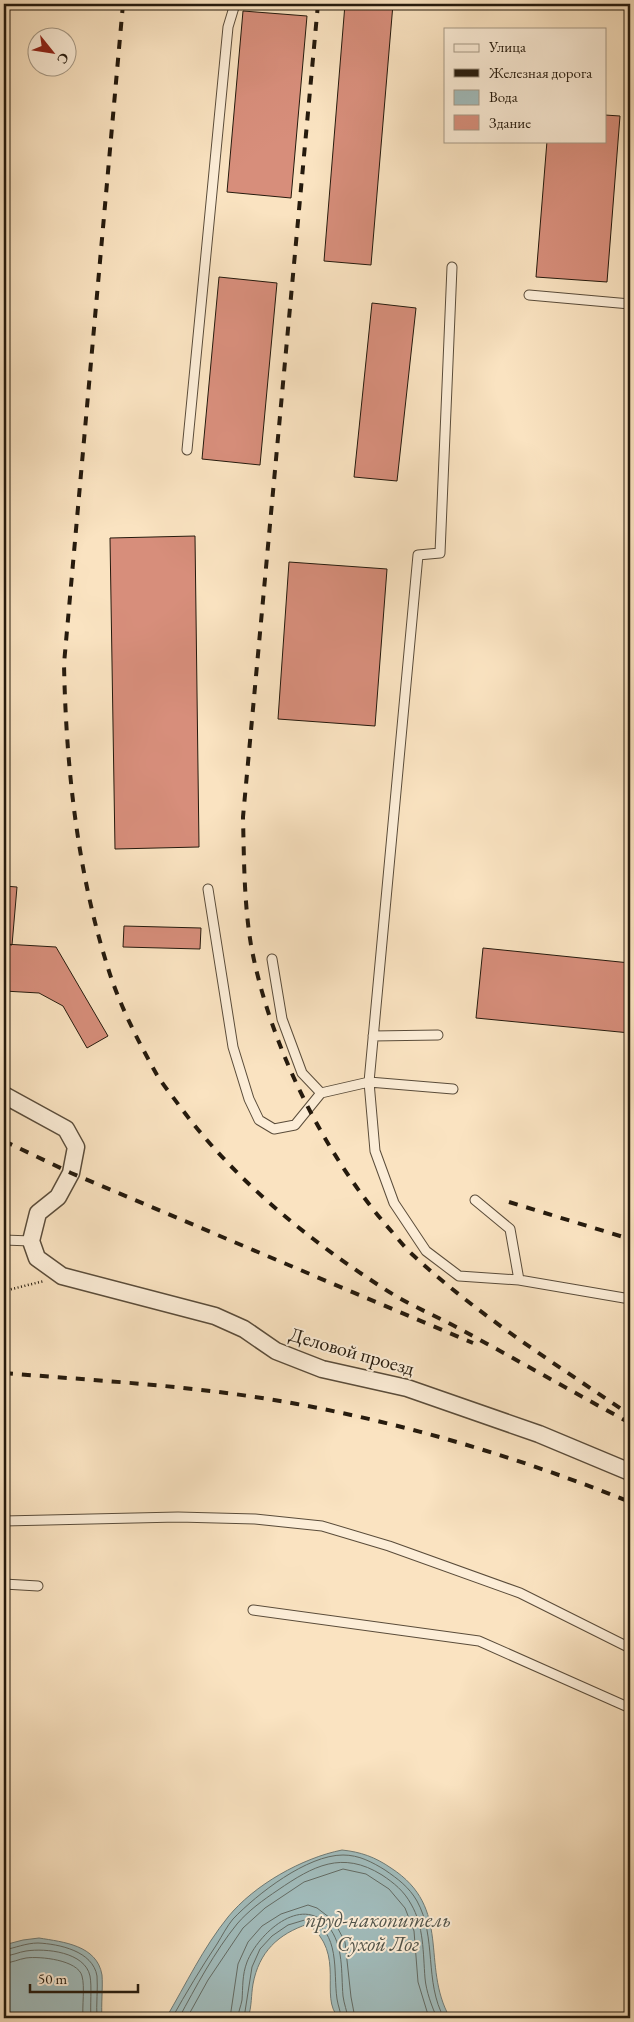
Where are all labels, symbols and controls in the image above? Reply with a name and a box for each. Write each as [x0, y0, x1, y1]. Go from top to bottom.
north arrow [28, 28, 78, 78]
legend [444, 28, 606, 142]
text: Улица [488, 37, 526, 56]
text: С [53, 50, 74, 67]
text: Железная дорога [488, 63, 592, 82]
text: Вода [489, 87, 518, 106]
text: Здание [489, 113, 531, 132]
street label: Деловой проезд [286, 1321, 418, 1381]
water label: пруд-накопитель Сухой Лог [305, 1906, 451, 1957]
scale bar [30, 1962, 138, 1994]
text: 50 m [38, 1969, 67, 1988]

